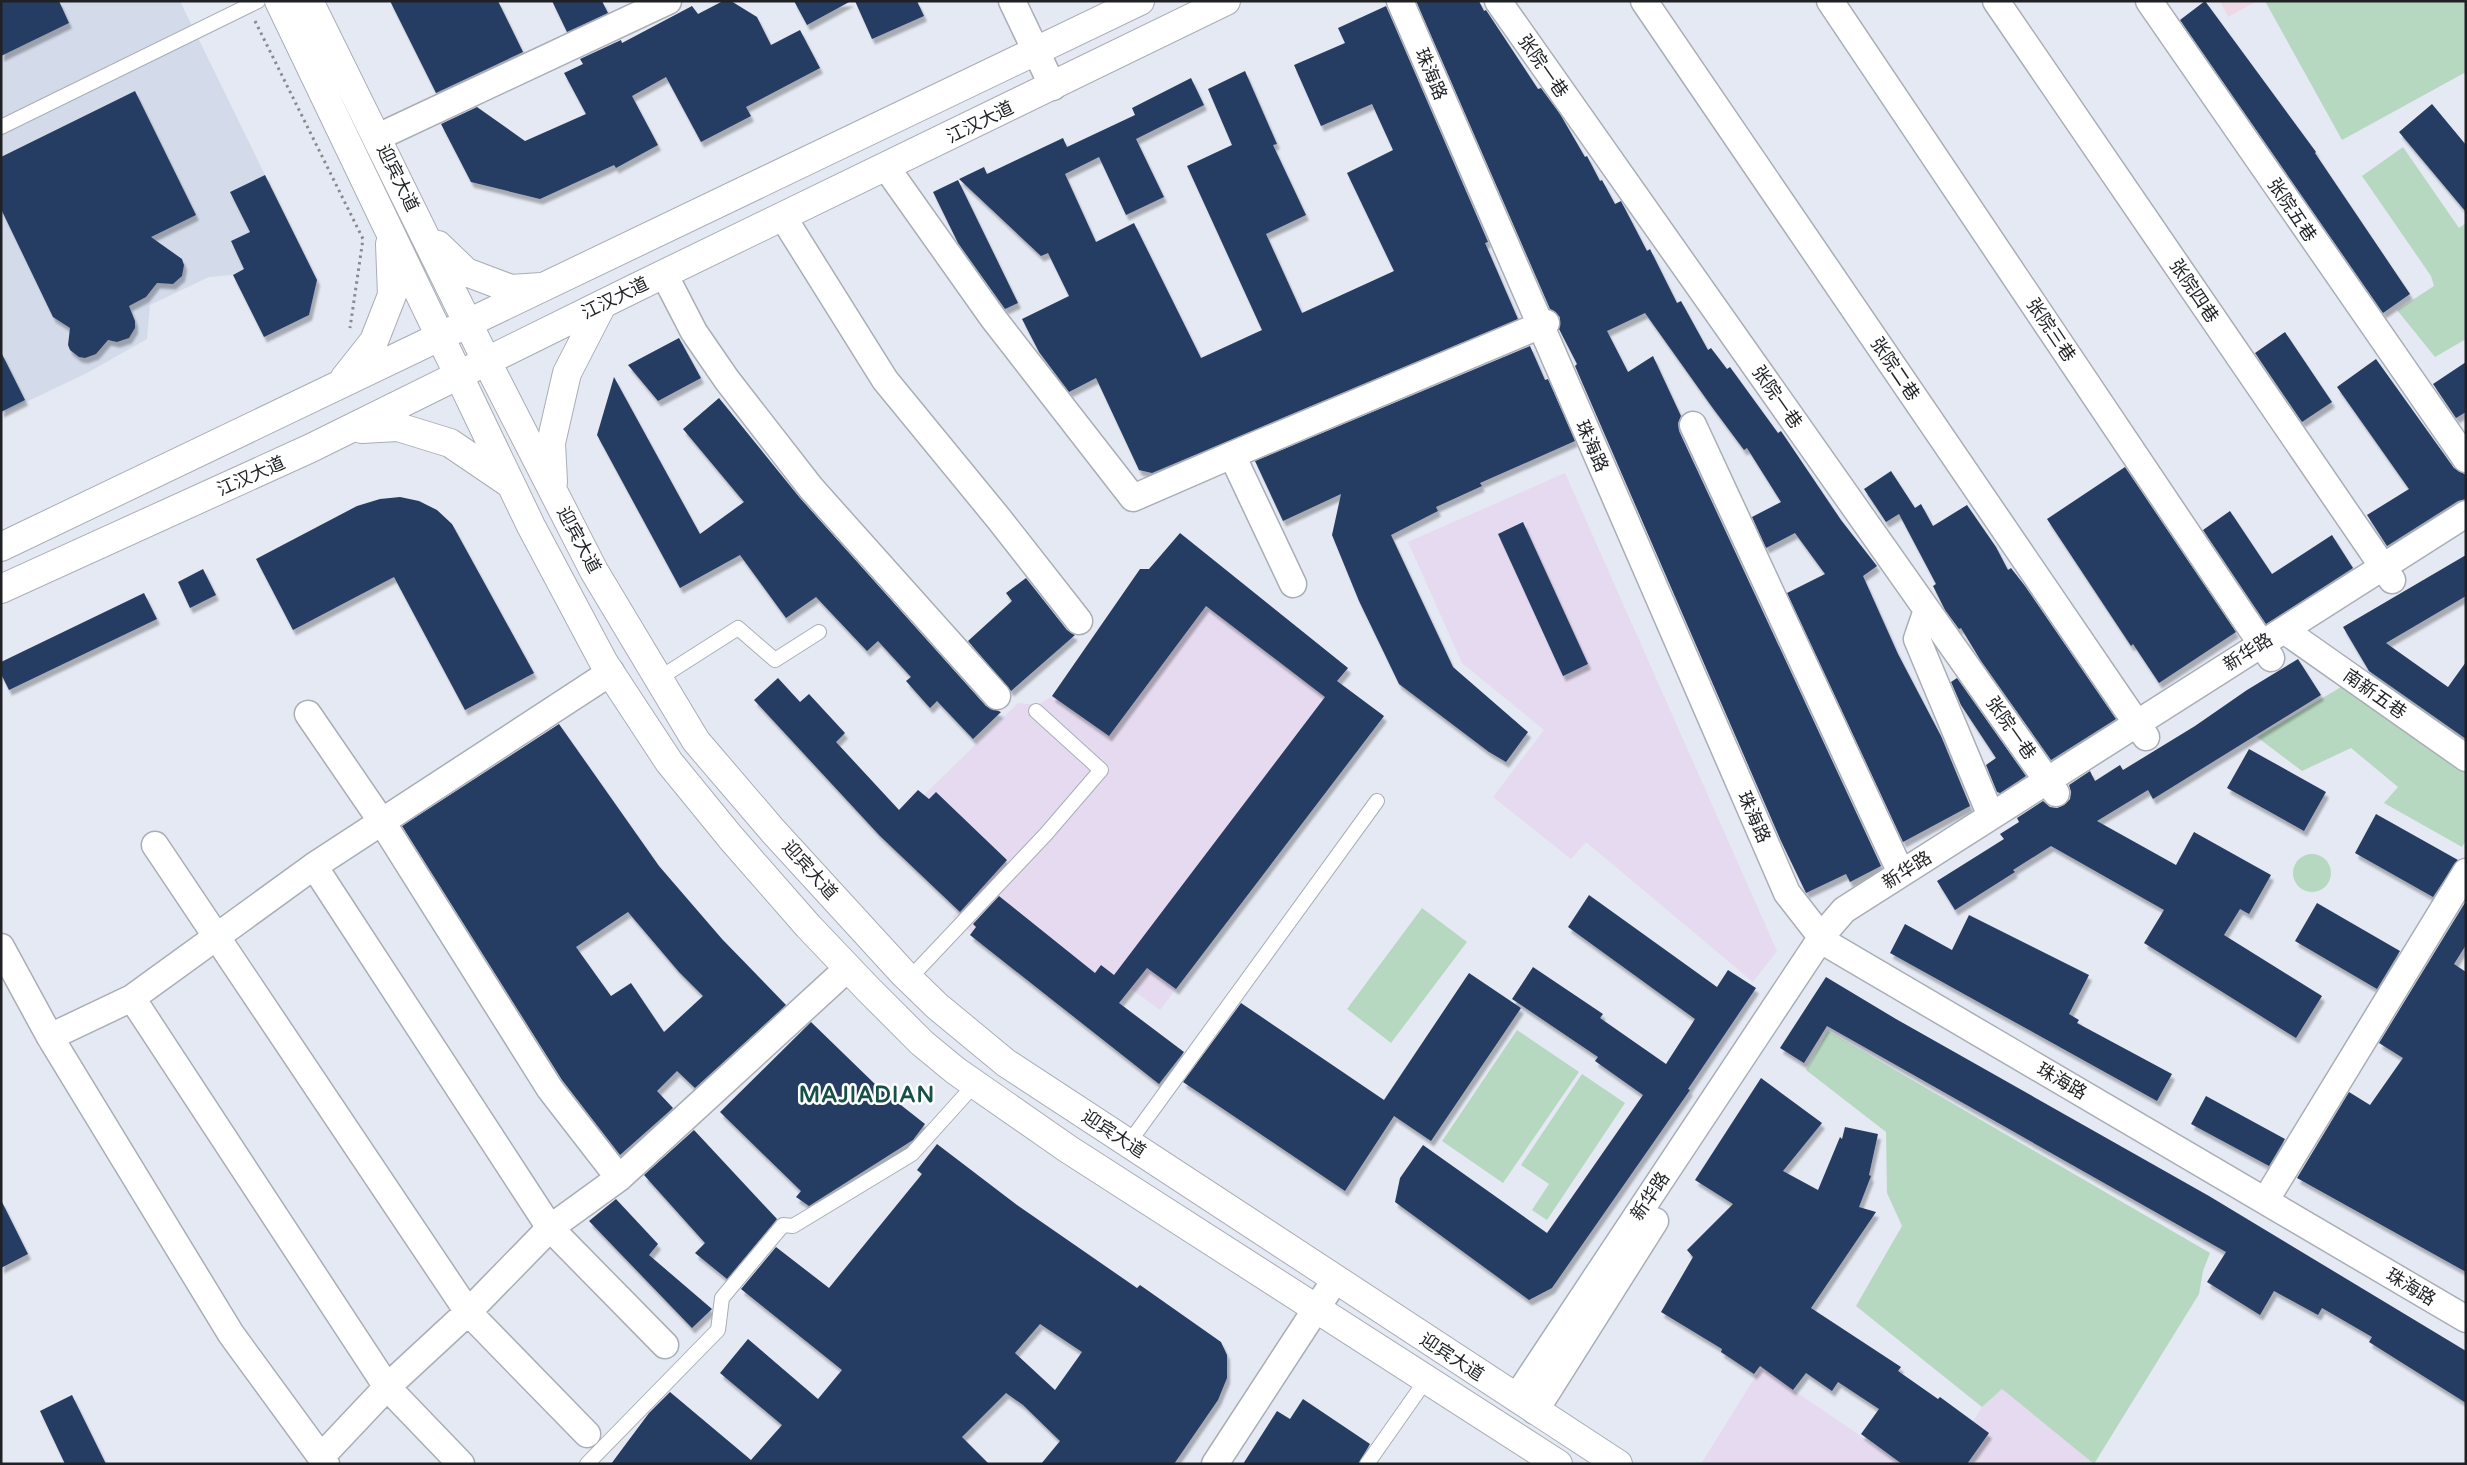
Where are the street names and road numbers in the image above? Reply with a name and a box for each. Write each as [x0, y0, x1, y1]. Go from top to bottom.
street label: 张院一巷 [1513, 30, 1573, 102]
street label: 珠海路 [1410, 45, 1452, 103]
street label: 江汉大道 [943, 96, 1017, 148]
street label: 迎宾大道 [372, 141, 424, 215]
street label: 张院五巷 [2263, 174, 2321, 246]
street label: 张院四巷 [2165, 255, 2223, 327]
street label: 江汉大道 [578, 272, 652, 324]
street label: 张院三巷 [2022, 294, 2080, 366]
street label: 张院二巷 [1866, 333, 1924, 405]
street label: 张院一巷 [1747, 361, 1807, 433]
street label: 珠海路 [1571, 417, 1613, 475]
street label: 江汉大道 [214, 451, 288, 501]
street label: 迎宾大道 [552, 503, 606, 577]
street label: 新华路 [2219, 628, 2277, 676]
street label: 南新五巷 [2339, 664, 2411, 724]
street label: 张院一巷 [1981, 692, 2041, 764]
street label: 珠海路 [1733, 788, 1775, 846]
street label: 迎宾大道 [778, 836, 842, 904]
street label: 新华路 [1878, 846, 1936, 894]
street label: 珠海路 [2033, 1058, 2091, 1104]
street label: 迎宾大道 [1078, 1105, 1150, 1163]
street label: 新华路 [1626, 1167, 1674, 1225]
street label: 珠海路 [2382, 1264, 2440, 1310]
street label: 迎宾大道 [1416, 1328, 1488, 1386]

